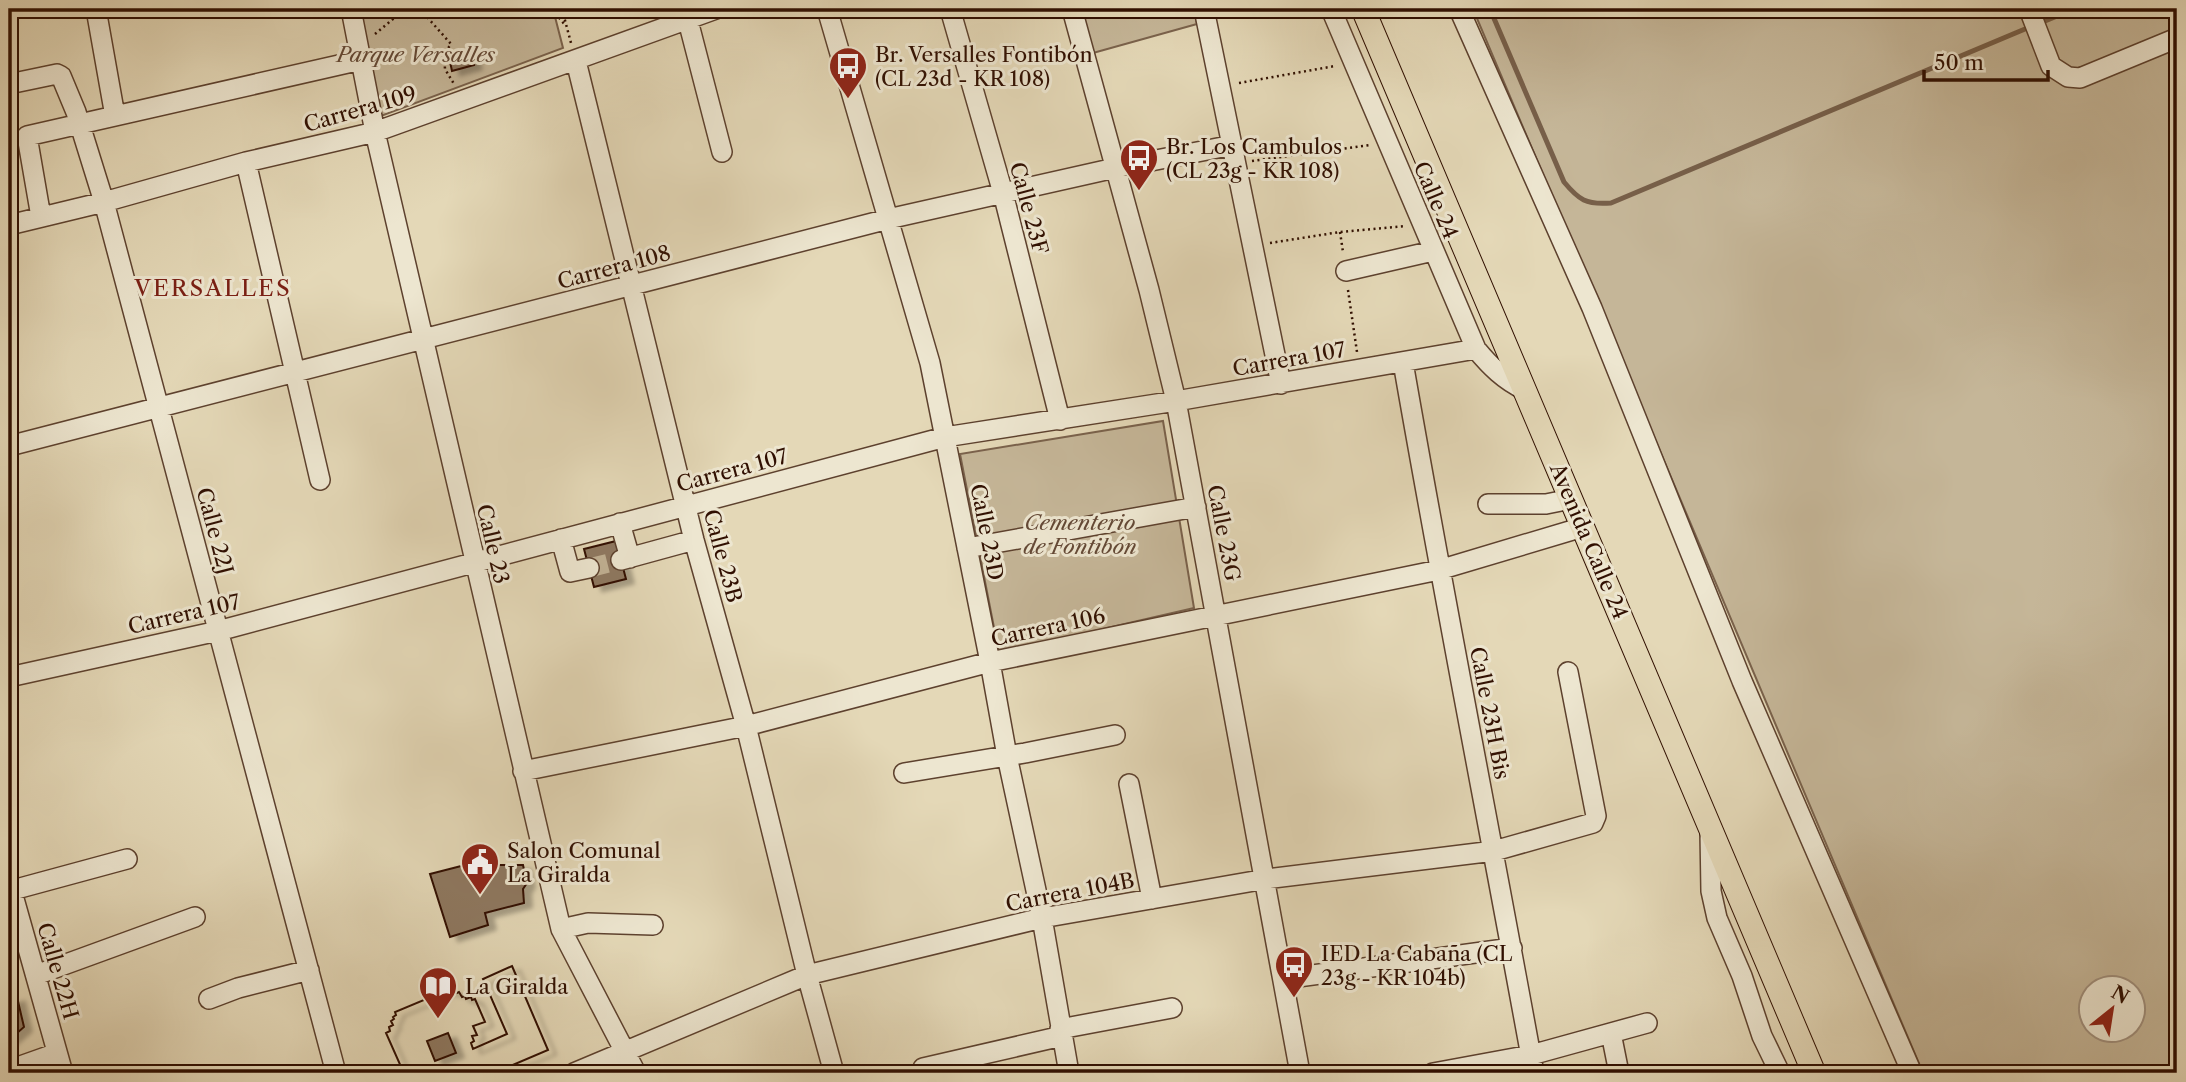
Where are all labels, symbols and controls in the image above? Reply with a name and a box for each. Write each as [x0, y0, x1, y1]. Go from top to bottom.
scale bar [1924, 38, 2048, 82]
park label: Parque Versalles [335, 42, 496, 67]
place label: Br. Versalles Fontibón (CL 23d - KR 108) [875, 42, 1093, 91]
bus stop icon: Br. Versalles Fontibón (CL 23d - KR 108) [827, 45, 869, 100]
text: 50 m [1934, 50, 1984, 75]
street label: Carrera 109 [301, 81, 419, 137]
place label: Br. Los Cambulos (CL 23g - KR 108) [1166, 134, 1342, 183]
bus stop icon: Br. Los Cambulos (CL 23g - KR 108) [1118, 137, 1160, 192]
street label: Calle 24 [1409, 158, 1463, 242]
street label: Calle 23F [1005, 159, 1053, 257]
street label: Carrera 108 [555, 240, 673, 294]
district label: VERSALLES [133, 274, 292, 302]
street label: Carrera 107 [1231, 337, 1348, 381]
street label: Carrera 107 [674, 443, 791, 497]
street label: Avenida Calle 24 [1545, 458, 1633, 623]
street label: Calle 23D [965, 482, 1009, 582]
street label: Calle 23G [1202, 483, 1246, 583]
street label: Calle 22J [191, 485, 239, 577]
street label: Calle 23 [472, 502, 514, 586]
street label: Calle 23B [699, 507, 747, 605]
park label: Cementerio de Fontibón [1023, 510, 1137, 559]
street label: Carrera 107 [126, 589, 243, 639]
street label: Carrera 106 [989, 603, 1107, 651]
street label: Calle 23H Bis [1465, 645, 1515, 781]
place label: Salon Comunal La Giralda [507, 838, 660, 887]
public building icon: Salon Comunal La Giralda [459, 841, 501, 896]
street label: Carrera 104B [1004, 867, 1136, 917]
street label: Calle 22H [32, 920, 84, 1022]
place label: IED La Cabaña (CL 23g - KR 104b) [1321, 941, 1513, 990]
bus stop icon: IED La Cabaña (CL 23g - KR 104b) [1273, 944, 1315, 999]
library icon: La Giralda [417, 965, 459, 1020]
place label: La Giralda [465, 974, 569, 999]
north arrow [2078, 974, 2148, 1044]
text: N [2107, 981, 2133, 1009]

